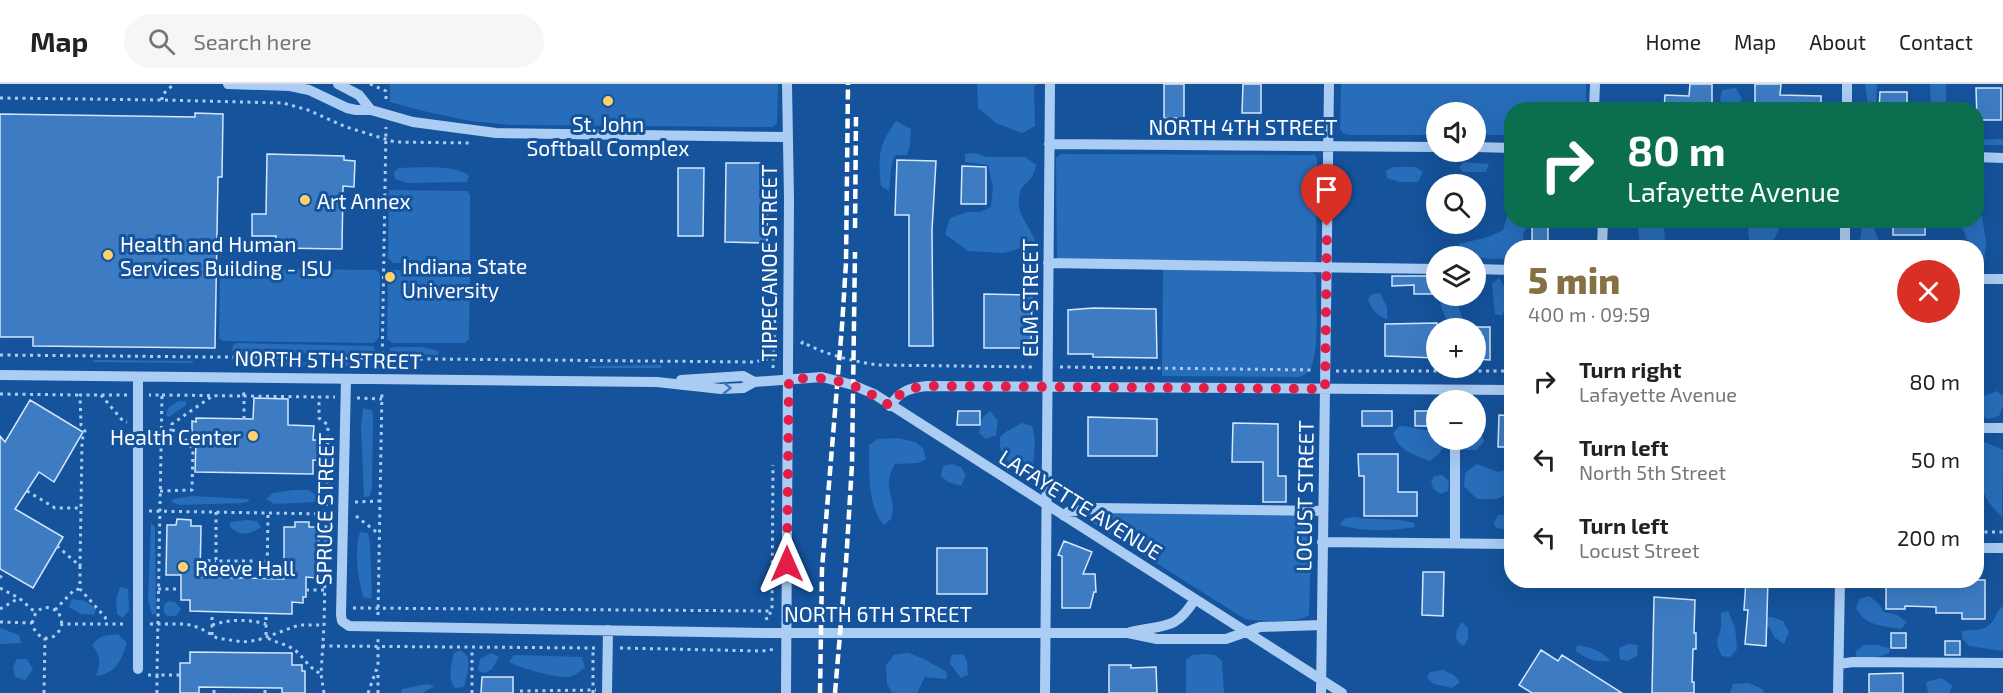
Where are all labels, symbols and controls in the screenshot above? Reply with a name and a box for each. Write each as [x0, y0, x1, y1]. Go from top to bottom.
search box [124, 14, 544, 68]
text: Map [30, 24, 88, 58]
icon: search [145, 25, 178, 58]
text: Search here [193, 28, 312, 54]
text: Home [1645, 29, 1701, 54]
text: Map [1734, 29, 1776, 54]
text: About [1809, 29, 1866, 54]
text: Contact [1899, 29, 1973, 54]
marker: St. John Softball Complex [601, 94, 615, 108]
map controls [1426, 102, 1486, 450]
button: sound [1426, 102, 1486, 162]
place label: St. John Softball Complex [527, 111, 689, 160]
street label: NORTH 4TH STREET [1149, 114, 1337, 139]
text: 80 m [1627, 124, 1726, 174]
icon: right [1528, 126, 1606, 204]
street label: TIPPECANOE STREET [756, 164, 781, 362]
pin [1301, 164, 1352, 226]
icon: arrive [1310, 173, 1343, 206]
button: search [1426, 174, 1486, 234]
text: Lafayette Avenue [1627, 175, 1840, 207]
place label: Art Annex [317, 188, 411, 213]
marker: Art Annex [298, 193, 312, 207]
place label: Health and Human Services Building - ISU [120, 231, 332, 280]
street label: ELM STREET [1017, 239, 1042, 357]
button: layers [1426, 246, 1486, 306]
marker: Health and Human Services Building - ISU [101, 248, 115, 262]
place label: Indiana State University [402, 253, 527, 302]
text: 5 min [1528, 258, 1620, 301]
button: close [1897, 260, 1960, 323]
marker: Indiana State University [383, 270, 397, 284]
text: 400 m · 09:59 [1528, 302, 1650, 326]
button: + [1426, 318, 1486, 378]
street label: NORTH 5TH STREET [234, 345, 422, 373]
text: Turn right [1579, 356, 1681, 382]
icon: right [1528, 365, 1561, 398]
text: 80 m [1909, 368, 1960, 394]
one-way arrow [722, 382, 731, 395]
text: Lafayette Avenue [1579, 382, 1737, 406]
button: − [1426, 390, 1486, 450]
street label: LOCUST STREET [1290, 420, 1318, 572]
place label: Health Center [110, 424, 242, 449]
marker: Health Center [246, 429, 260, 443]
street label: SPRUCE STREET [310, 433, 338, 585]
text: Turn left [1579, 434, 1668, 460]
icon: left [1528, 443, 1561, 476]
street label: LAFAYETTE AVENUE [995, 444, 1167, 564]
text: 50 m [1911, 446, 1960, 472]
text: North 5th Street [1579, 460, 1726, 484]
text: Turn left [1579, 512, 1668, 538]
icon: left [1528, 521, 1561, 554]
text: 200 m [1897, 524, 1960, 550]
position arrow [755, 532, 819, 596]
text: Locust Street [1579, 538, 1700, 562]
place label: Reeve Hall [195, 555, 296, 580]
marker: Reeve Hall [176, 560, 190, 574]
street label: NORTH 6TH STREET [784, 601, 972, 626]

